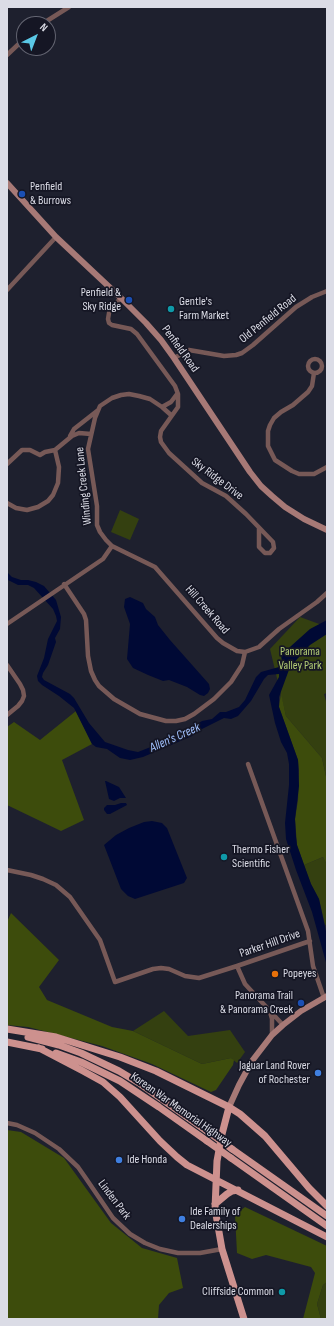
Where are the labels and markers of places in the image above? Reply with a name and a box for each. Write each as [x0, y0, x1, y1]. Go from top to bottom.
place label: Penfield & Burrows [30, 180, 71, 208]
marker: Penfield & Burrows [17, 189, 27, 199]
place label: Penfield & Sky Ridge [81, 286, 121, 314]
marker: Penfield & Sky Ridge [124, 295, 134, 305]
place label: Gentle's Farm Market [179, 295, 229, 323]
marker: Gentle's Farm Market [166, 304, 176, 314]
place label: Thermo Fisher Scientific [232, 843, 289, 871]
marker: Thermo Fisher Scientific [219, 852, 229, 862]
place label: Popeyes [283, 967, 316, 981]
marker: Popeyes [270, 969, 280, 979]
place label: Panorama Trail & Panorama Creek [220, 989, 293, 1017]
marker: Panorama Trail & Panorama Creek [296, 998, 306, 1008]
place label: Jaguar Land Rover of Rochester [239, 1059, 310, 1087]
marker: Jaguar Land Rover of Rochester [313, 1068, 323, 1078]
place label: Ide Honda [127, 1153, 167, 1167]
marker: Ide Honda [114, 1155, 124, 1165]
place label: Ide Family of Dealerships [190, 1205, 240, 1233]
marker: Ide Family of Dealerships [177, 1214, 187, 1224]
place label: Cliffside Common [202, 1285, 274, 1299]
marker: Cliffside Common [277, 1287, 287, 1297]

